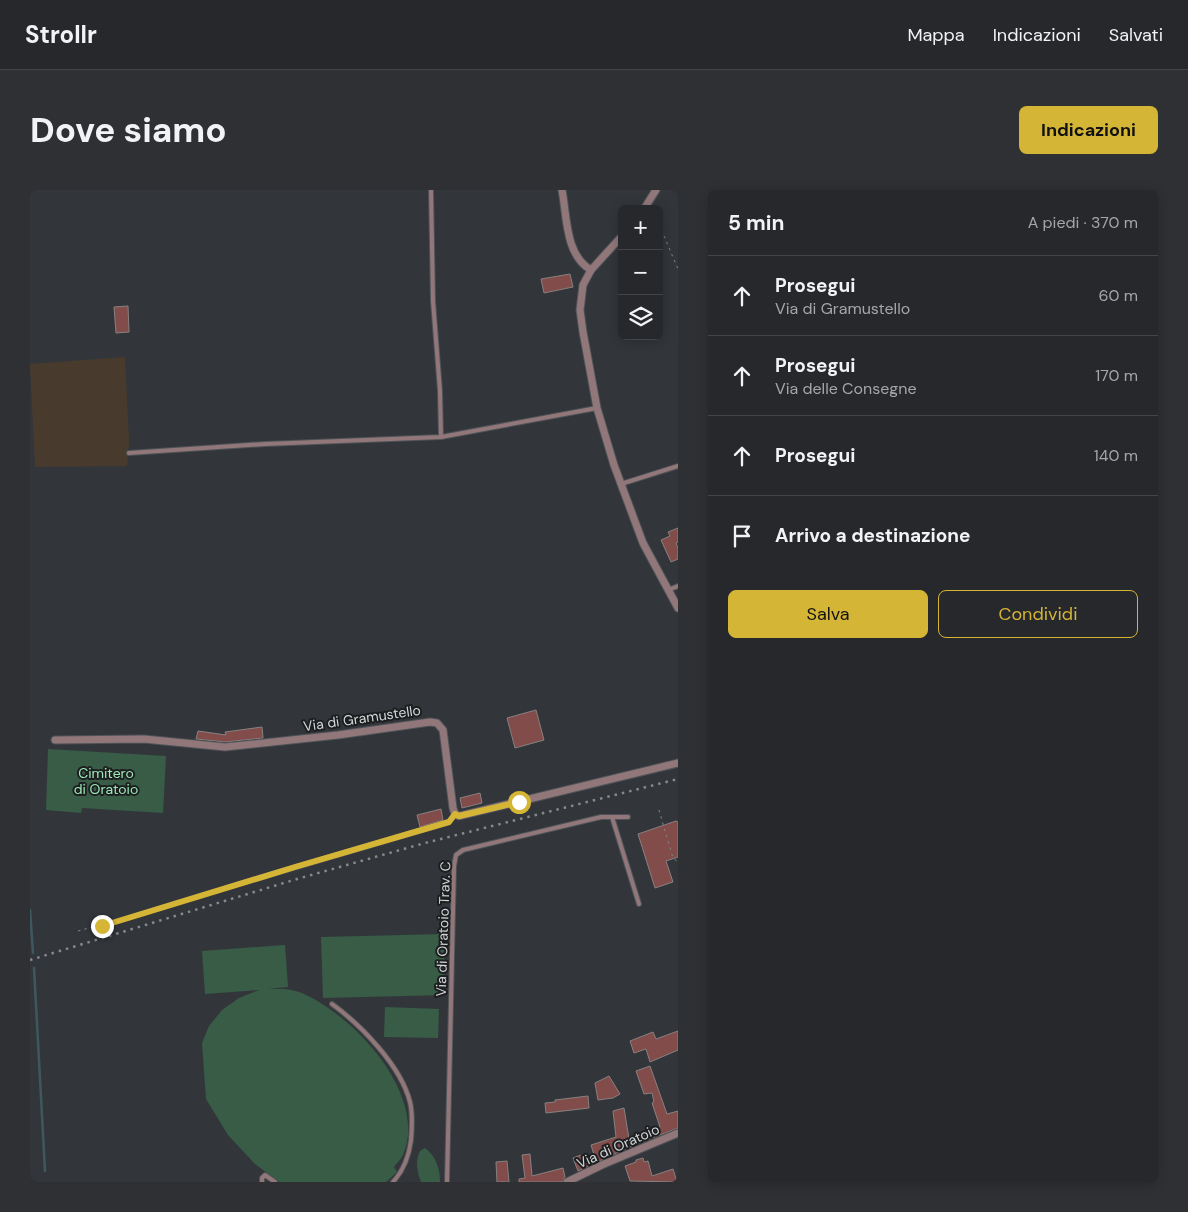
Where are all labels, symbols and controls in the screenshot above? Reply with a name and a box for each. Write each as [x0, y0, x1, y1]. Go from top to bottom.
text: Strollr [25, 19, 97, 50]
text: Mappa [907, 23, 965, 47]
text: Indicazioni [993, 23, 1081, 47]
text: Salvati [1109, 23, 1163, 47]
button: Indicazioni [1019, 106, 1158, 154]
text: Dove siamo [30, 107, 227, 153]
map controls [618, 205, 663, 340]
button: + [618, 205, 663, 250]
text: 5 min [728, 209, 784, 237]
text: A piedi · 370 m [1028, 212, 1138, 233]
button: − [618, 250, 663, 295]
text: Prosegui [775, 273, 855, 298]
icon: ahead [728, 282, 756, 310]
text: 60 m [1098, 285, 1138, 306]
button: layers [618, 295, 663, 340]
text: Via di Gramustello [775, 298, 910, 319]
text: Prosegui [775, 353, 855, 378]
icon: ahead [728, 362, 756, 390]
text: 170 m [1095, 365, 1138, 386]
text: Via delle Consegne [775, 378, 917, 399]
icon: ahead [728, 442, 756, 470]
text: Prosegui [775, 443, 855, 468]
text: 140 m [1094, 445, 1138, 466]
icon: arrive [728, 522, 756, 550]
text: Arrivo a destinazione [775, 523, 970, 548]
button: Salva [728, 590, 928, 638]
button: Condividi [938, 590, 1138, 638]
street label: Via di Gramustello [302, 701, 422, 735]
park label: Cimitero di Oratoio [74, 764, 138, 798]
route start [508, 791, 531, 814]
street label: Via di Oratoio Trav. C [432, 861, 454, 997]
route end [91, 915, 114, 938]
street label: Via di Oratoio [574, 1120, 662, 1172]

